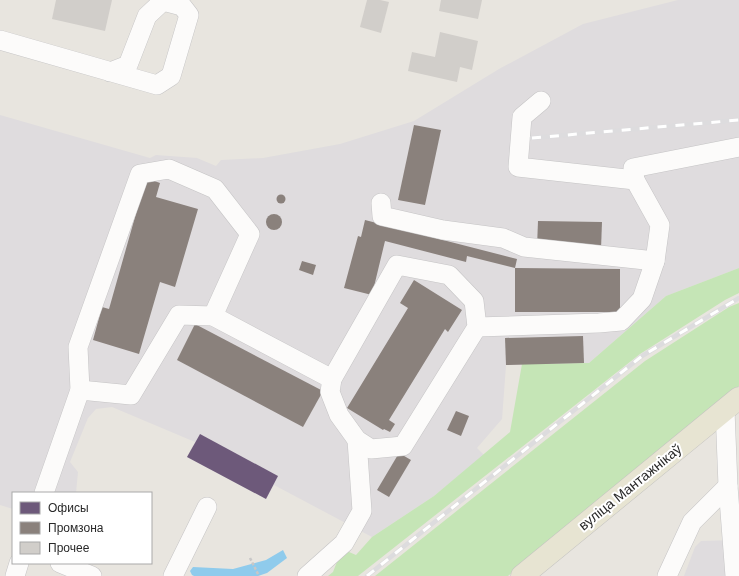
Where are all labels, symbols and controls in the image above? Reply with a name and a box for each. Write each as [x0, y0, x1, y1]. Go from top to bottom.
street label: вуліца Мантажнікаў [575, 441, 685, 533]
legend [12, 492, 152, 564]
text: Офисы [48, 501, 89, 515]
text: Промзона [48, 521, 104, 535]
text: Прочее [48, 541, 90, 555]

